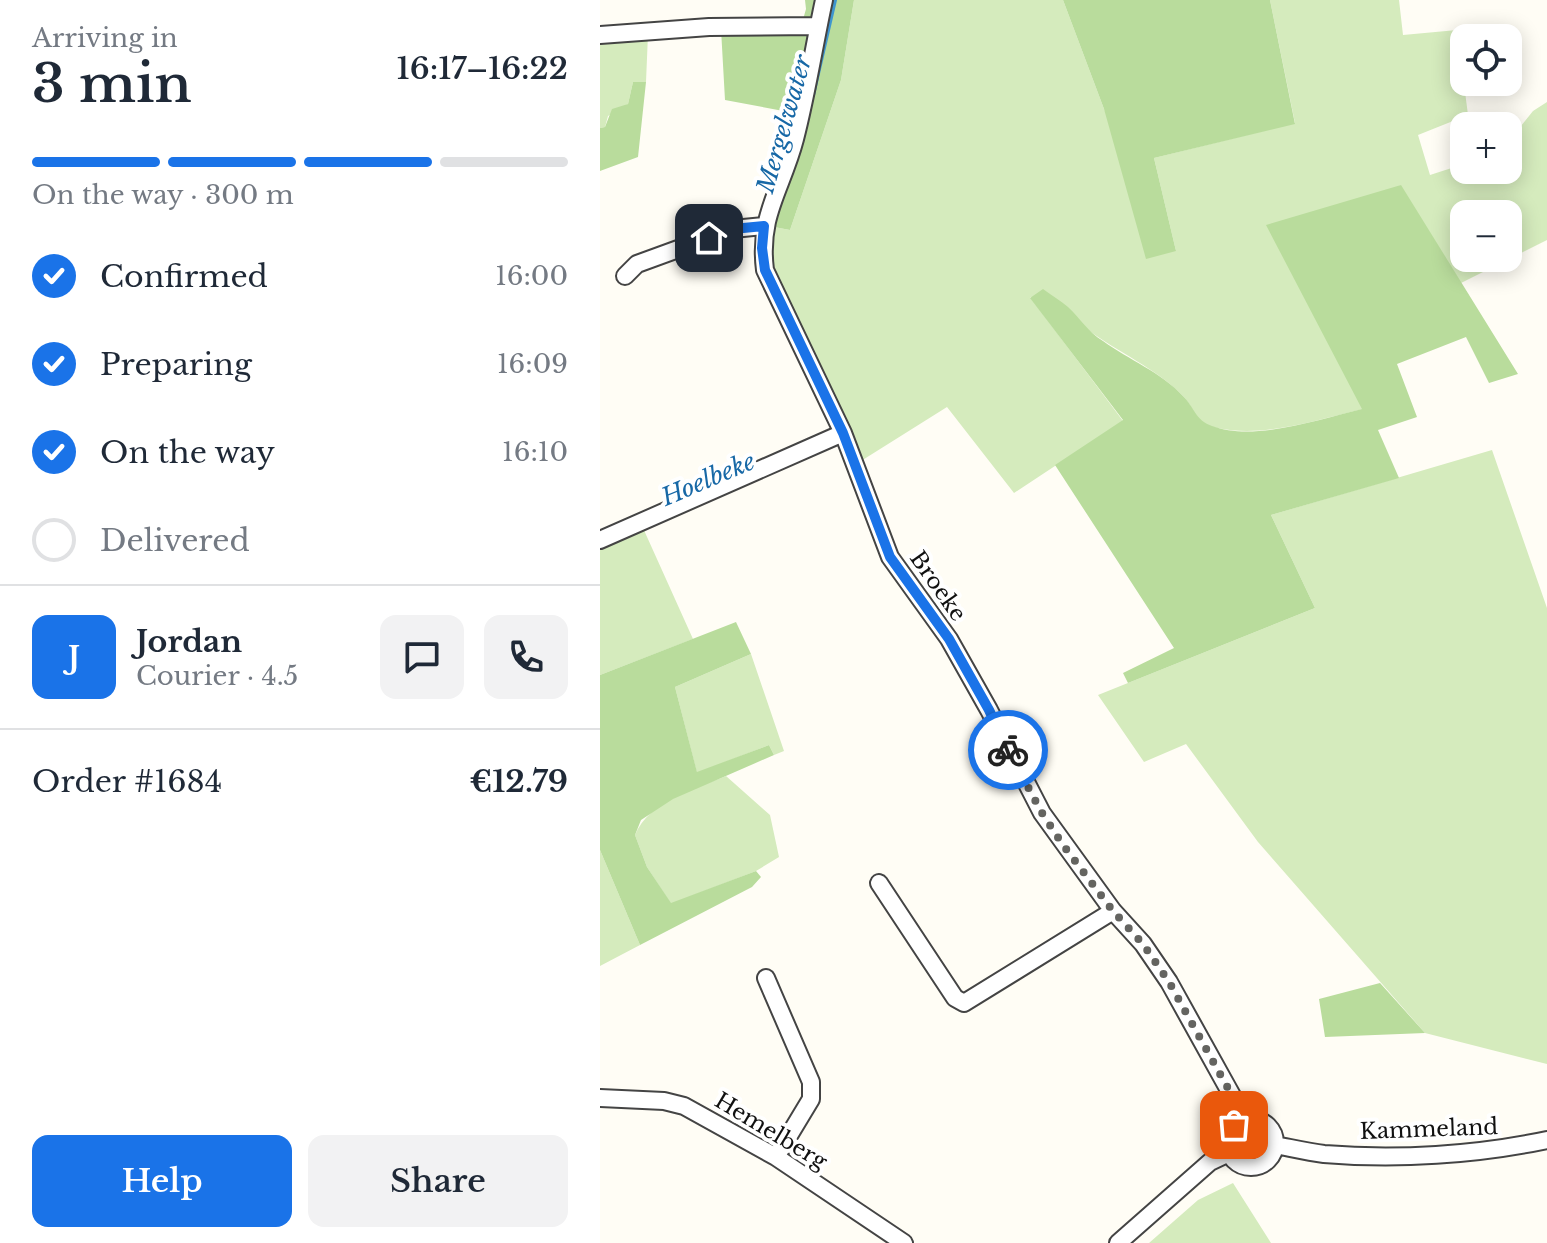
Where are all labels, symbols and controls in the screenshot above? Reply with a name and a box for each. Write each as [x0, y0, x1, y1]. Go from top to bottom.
text: Arriving in [32, 22, 178, 54]
map controls [1450, 24, 1522, 272]
button: locate [1450, 24, 1522, 96]
text: 16:17–16:22 [397, 50, 568, 87]
water label: Mergelwater [750, 51, 818, 197]
text: 3 min [32, 52, 192, 116]
button: + [1450, 112, 1522, 184]
text: On the way · 300 m [32, 179, 294, 211]
button: − [1450, 200, 1522, 272]
pin [675, 204, 743, 272]
icon: home [687, 216, 731, 260]
icon: check [32, 254, 76, 298]
text: Confirmed [100, 258, 268, 295]
text: 16:00 [495, 260, 568, 292]
icon: check [32, 342, 76, 386]
text: Preparing [100, 346, 252, 383]
text: 16:09 [497, 348, 568, 380]
icon: check [32, 430, 76, 474]
text: On the way [100, 434, 275, 471]
text: 16:10 [502, 436, 568, 468]
water label: Hoelbeke [656, 446, 759, 512]
text: Delivered [100, 522, 250, 559]
street label: Broeke [904, 546, 972, 626]
button: chat [380, 615, 464, 699]
button: phone [484, 615, 568, 699]
text: Jordan [136, 623, 242, 660]
text: J [68, 639, 80, 676]
text: Courier · 4.5 [136, 660, 298, 692]
courier [968, 710, 1048, 790]
icon: bike [986, 728, 1030, 772]
text: Order #1684 [32, 763, 222, 800]
text: €12.79 [469, 763, 568, 800]
street label: Hemelberg [710, 1087, 833, 1176]
pin [1200, 1091, 1268, 1159]
icon: bag [1212, 1103, 1256, 1147]
street label: Kammeland [1359, 1113, 1499, 1145]
button: Help [32, 1135, 292, 1227]
button: Share [308, 1135, 568, 1227]

